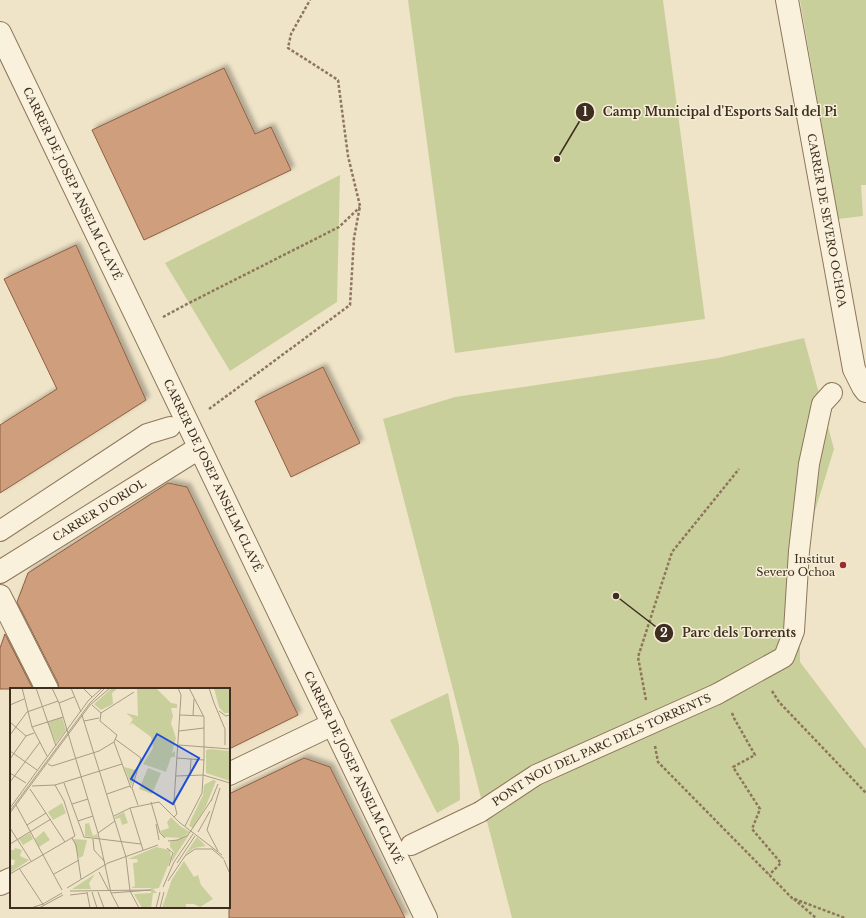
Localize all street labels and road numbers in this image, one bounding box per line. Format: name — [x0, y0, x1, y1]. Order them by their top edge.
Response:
street label: CARRER DE JOSEP ANSELM CLAVÉ — [20, 85, 125, 282]
street label: CARRER DE SEVERO OCHOA — [804, 132, 850, 309]
street label: CARRER DE JOSEP ANSELM CLAVÉ — [161, 377, 265, 574]
street label: CARRER D'ORIOL — [50, 476, 149, 545]
street label: CARRER DE JOSEP ANSELM CLAVÉ — [301, 669, 406, 866]
street label: PONT NOU DEL PARC DELS TORRENTS — [489, 691, 713, 809]

